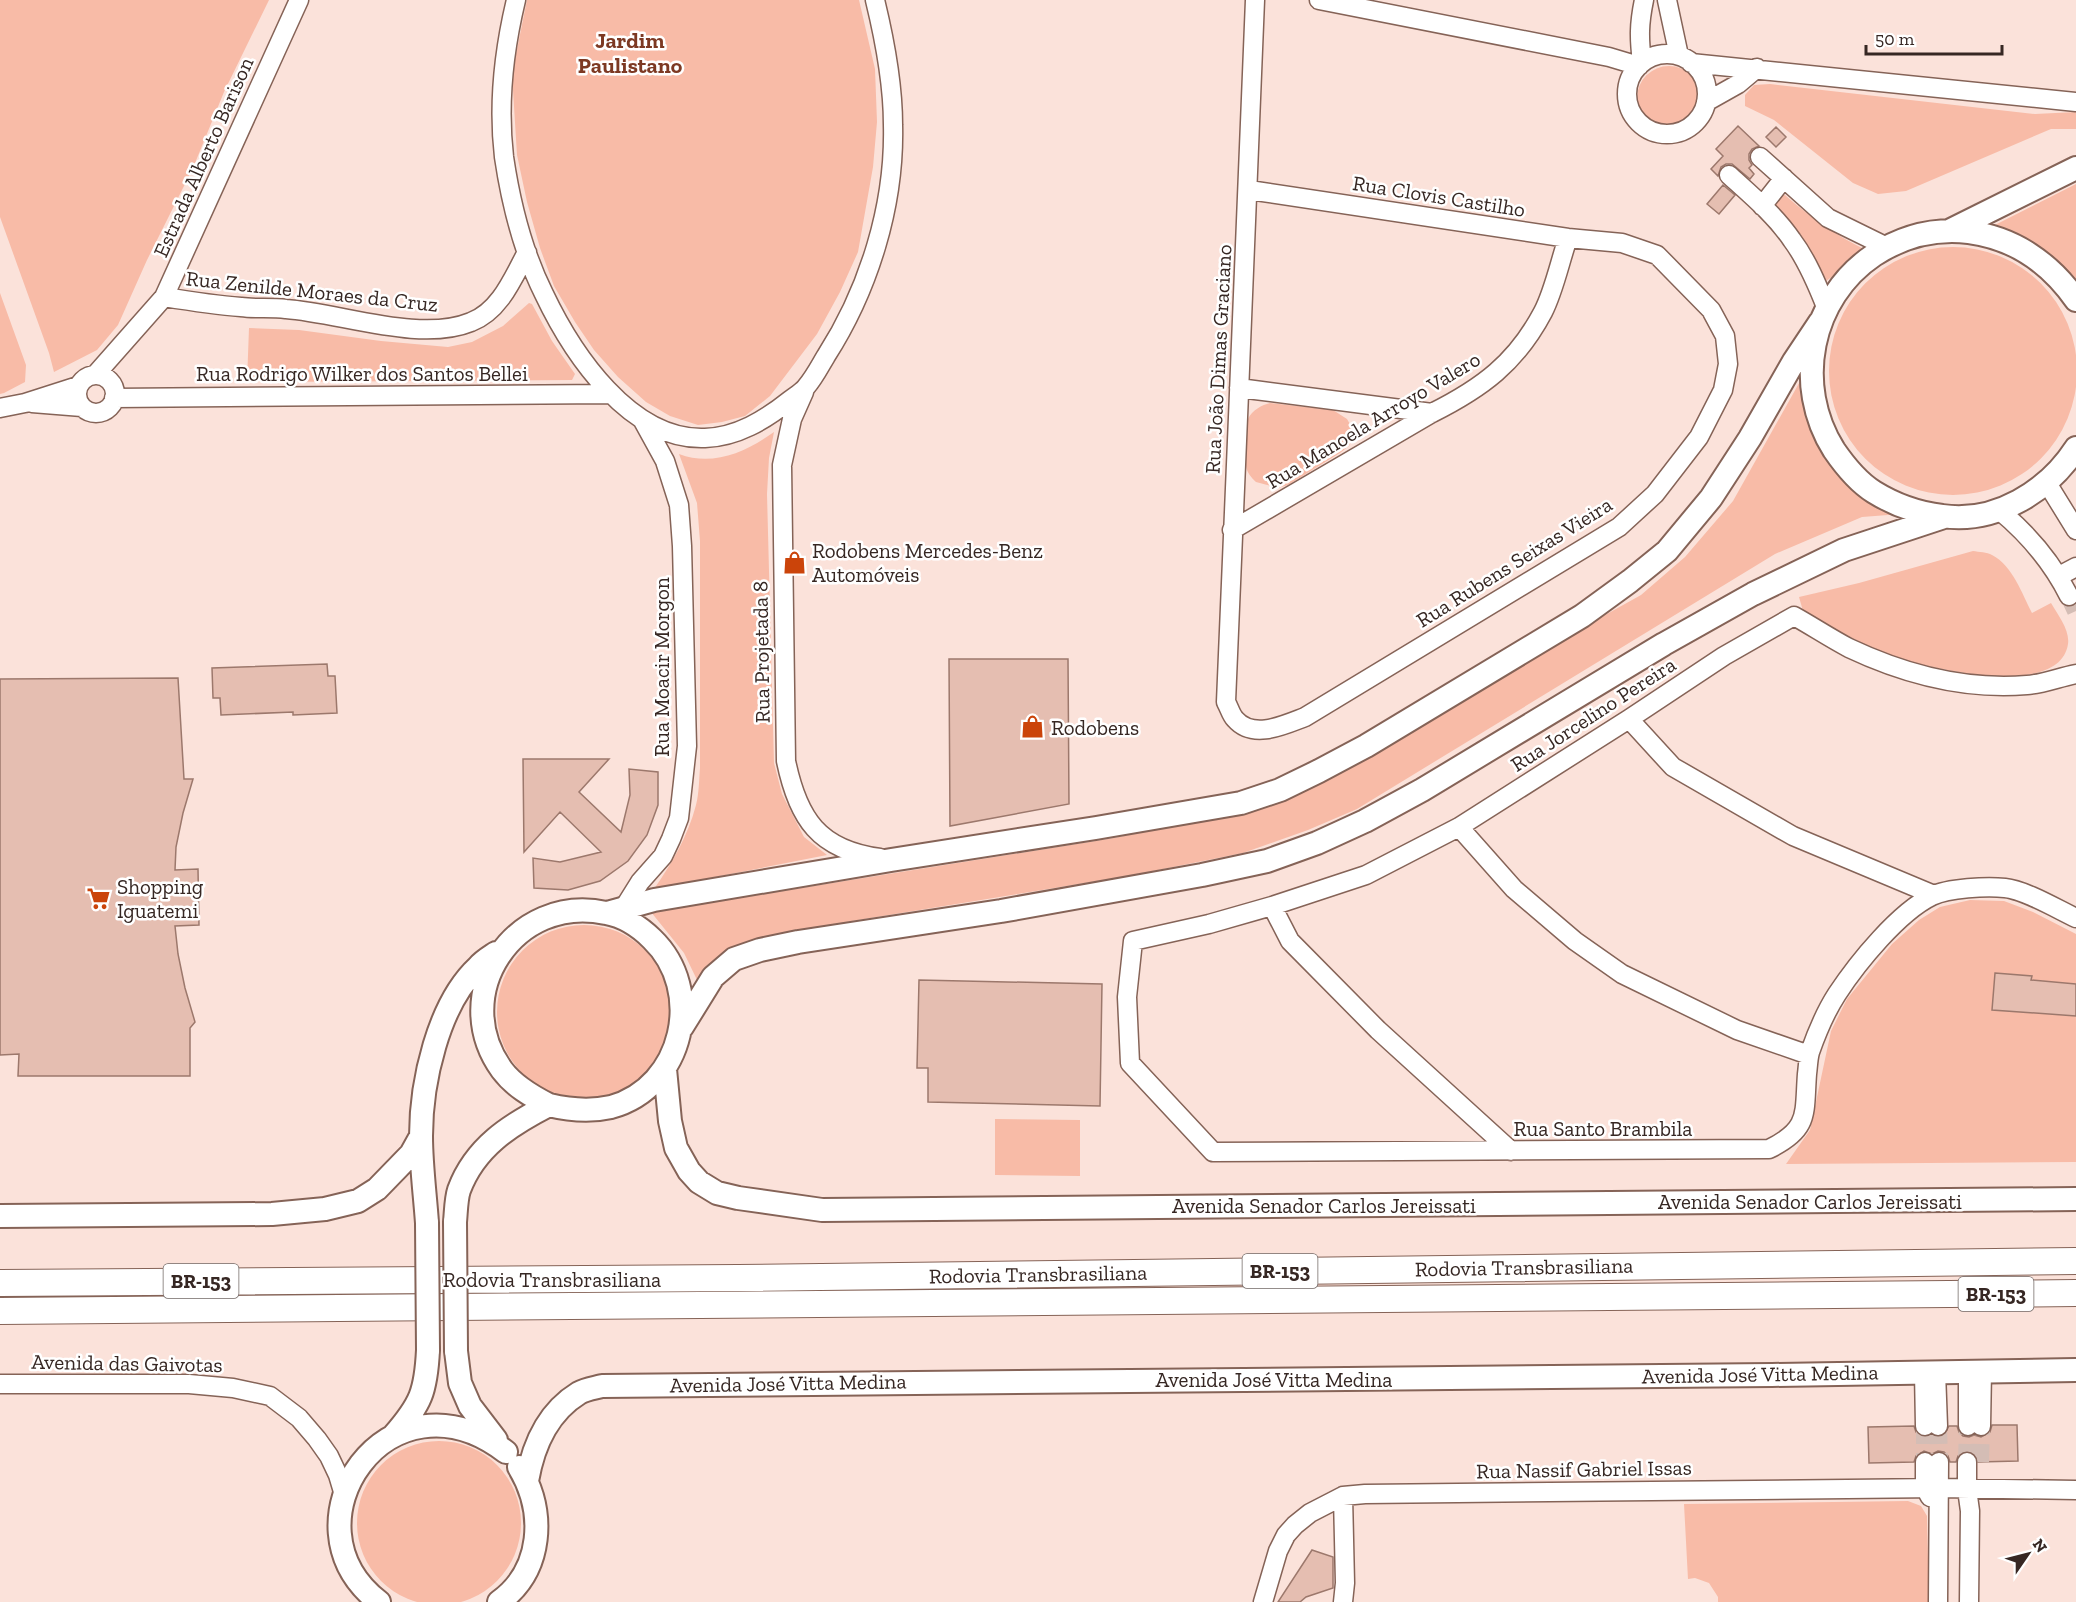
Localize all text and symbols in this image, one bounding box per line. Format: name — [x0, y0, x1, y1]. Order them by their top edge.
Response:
scale bar — [1866, 18, 2002, 56]
district label: Jardim Paulistano — [578, 27, 683, 79]
text: 50 m — [1875, 28, 1915, 50]
street label: Estrada Alberto Barison — [148, 53, 258, 261]
street label: Rua Clovis Castilho — [1351, 170, 1527, 222]
street label: Rua João Dimas Graciano — [1200, 244, 1236, 474]
street label: Rua Zenilde Moraes da Cruz — [185, 265, 439, 317]
street label: Rua Manoela Arroyo Valero — [1262, 346, 1484, 494]
street label: Rua Rodrigo Wilker dos Santos Bellei — [196, 361, 528, 386]
street label: Rua Rubens Seixas Vieira — [1411, 491, 1617, 633]
place label: Rodobens Mercedes-Benz Automóveis — [812, 538, 1043, 587]
shop icon: Rodobens Mercedes-Benz Automóveis — [781, 549, 807, 575]
street label: Rua Moacir Morgon — [649, 577, 674, 757]
street label: Rua Projetada 8 — [747, 581, 776, 723]
street label: Rua Jorcelino Pereira — [1506, 651, 1680, 777]
shop icon: Rodobens — [1020, 714, 1046, 740]
place label: Rodobens — [1051, 715, 1139, 740]
place label: Shopping Iguatemi — [117, 874, 204, 923]
supermarket icon: Shopping Iguatemi — [86, 885, 112, 911]
street label: Rua Santo Brambila — [1514, 1116, 1692, 1141]
street label: Avenida Senador Carlos Jereissati — [1658, 1189, 1962, 1214]
street label: Avenida Senador Carlos Jereissati — [1172, 1193, 1476, 1218]
street label: Rodovia Transbrasiliana — [1415, 1253, 1633, 1281]
road number: BR-153 — [1242, 1254, 1318, 1288]
street label: Rodovia Transbrasiliana — [929, 1260, 1147, 1288]
road number: BR-153 — [164, 1264, 238, 1298]
street label: Rodovia Transbrasiliana — [443, 1267, 661, 1292]
road number: BR-153 — [1958, 1277, 2034, 1311]
street label: Avenida das Gaivotas — [31, 1349, 223, 1377]
street label: Avenida José Vitta Medina — [1641, 1359, 1879, 1389]
street label: Avenida José Vitta Medina — [1156, 1367, 1392, 1392]
street label: Avenida José Vitta Medina — [669, 1368, 907, 1398]
street label: Rua Nassif Gabriel Issas — [1476, 1455, 1692, 1483]
north arrow — [1998, 1524, 2058, 1584]
text: N — [2029, 1535, 2051, 1556]

